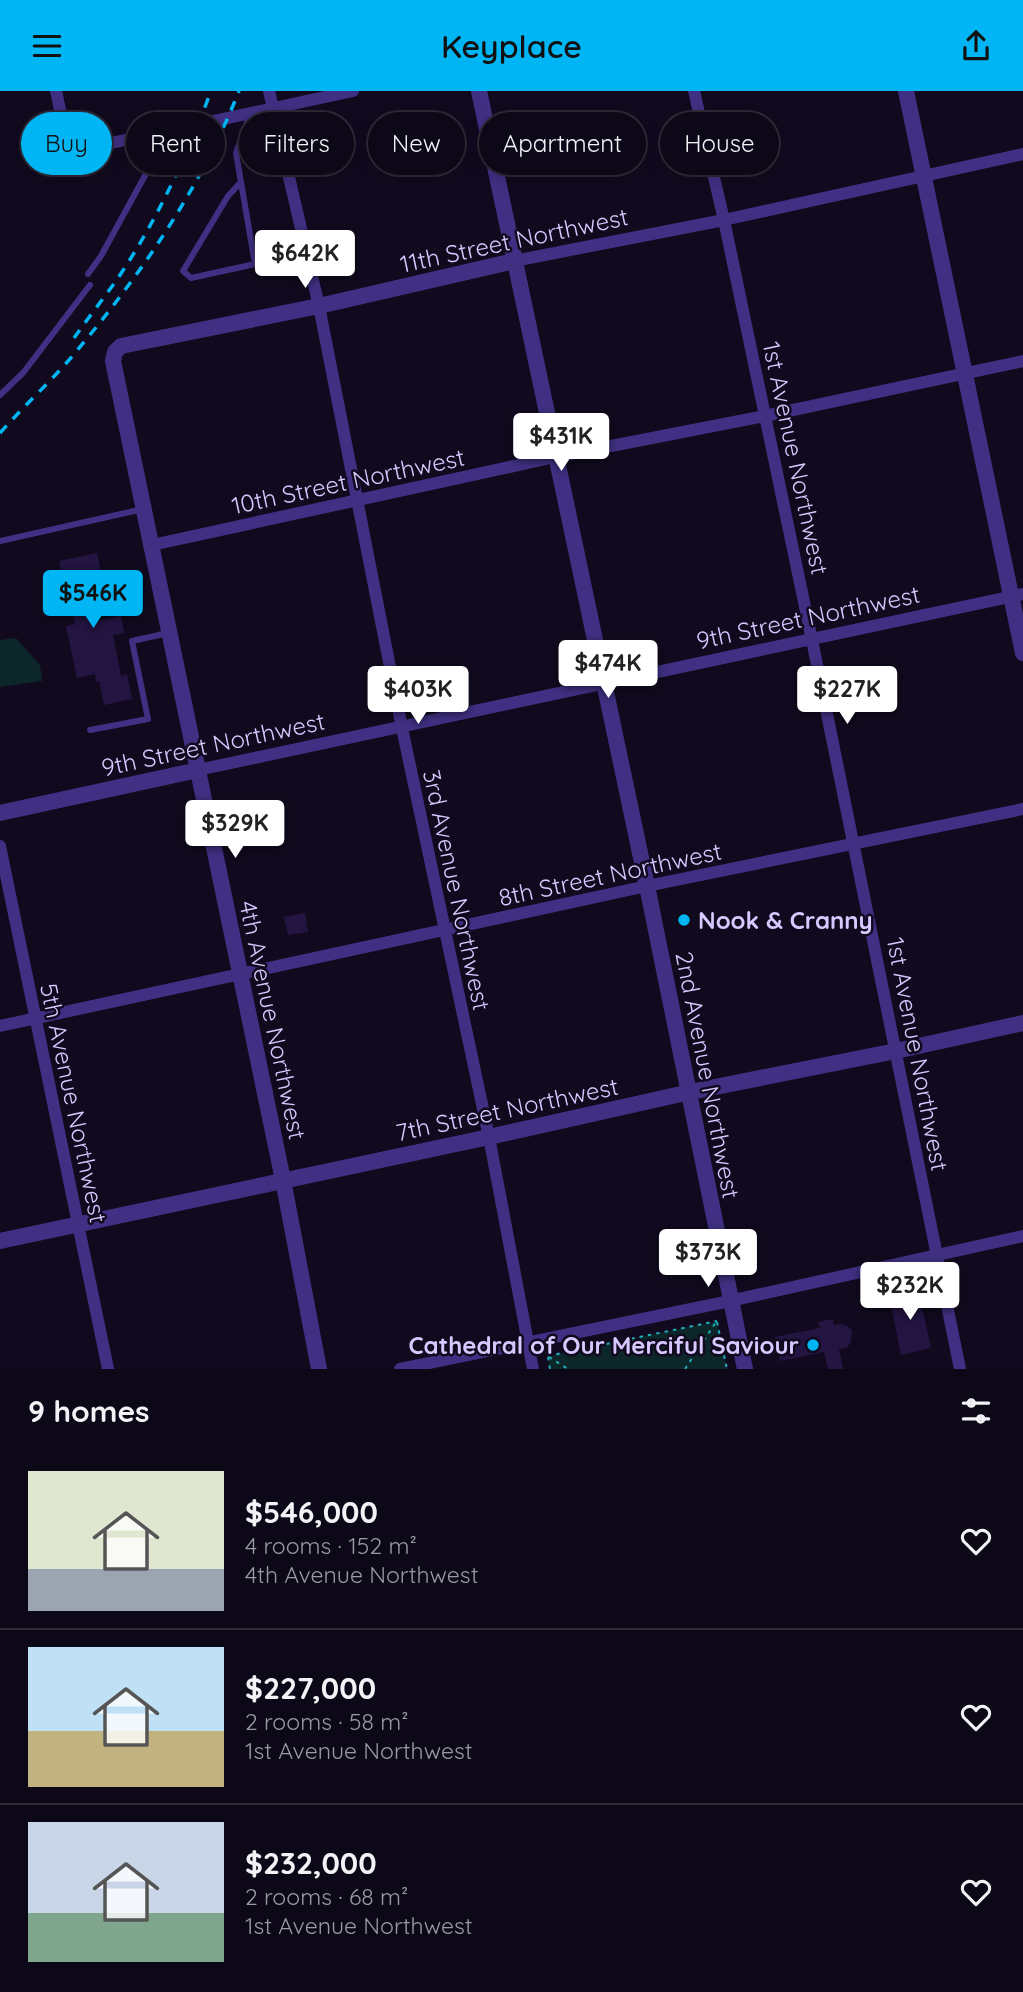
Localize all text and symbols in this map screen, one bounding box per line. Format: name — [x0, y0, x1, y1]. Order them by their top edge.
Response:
text: Keyplace — [441, 26, 582, 66]
icon: menu — [28, 27, 66, 65]
icon: share — [957, 27, 995, 65]
chip: Buy — [21, 112, 112, 175]
chip: Rent — [126, 112, 225, 175]
chip: Filters — [239, 112, 354, 175]
chip: New — [368, 112, 465, 175]
chip: Apartment — [479, 112, 646, 175]
chip: House — [660, 112, 779, 175]
street label: 11th Street Northwest — [397, 201, 631, 279]
pin: $642K — [256, 231, 354, 290]
text: $642K — [271, 238, 339, 267]
street label: 1st Avenue Northwest — [757, 339, 835, 577]
pin: $431K — [512, 413, 610, 473]
text: $431K — [529, 421, 593, 450]
street label: 10th Street Northwest — [229, 442, 467, 520]
pin: $546K — [44, 571, 142, 630]
text: $546K — [59, 578, 127, 607]
street label: 9th Street Northwest — [693, 579, 923, 655]
pin: $474K — [559, 641, 657, 700]
text: $474K — [575, 648, 641, 677]
pin: $403K — [369, 667, 467, 726]
pin: $227K — [798, 667, 896, 726]
text: $403K — [384, 674, 452, 703]
text: $227K — [813, 674, 881, 703]
street label: 9th Street Northwest — [98, 706, 328, 782]
street label: 3rd Avenue Northwest — [417, 767, 497, 1013]
pin: $329K — [186, 801, 284, 860]
text: $329K — [201, 808, 269, 837]
street label: 8th Street Northwest — [496, 836, 724, 912]
street label: 4th Avenue Northwest — [233, 898, 313, 1142]
place label: Nook & Cranny — [698, 905, 873, 935]
marker: Nook & Cranny — [676, 912, 692, 928]
street label: 1st Avenue Northwest — [881, 935, 955, 1173]
street label: 2nd Avenue Northwest — [669, 949, 747, 1201]
street label: 5th Avenue Northwest — [34, 981, 114, 1225]
street label: 7th Street Northwest — [393, 1071, 621, 1147]
pin: $373K — [659, 1229, 757, 1289]
text: $373K — [675, 1237, 741, 1266]
pin: $232K — [861, 1263, 959, 1322]
text: $232K — [876, 1270, 944, 1299]
place label: Cathedral of Our Merciful Saviour — [408, 1330, 799, 1360]
marker: Cathedral of Our Merciful Saviour — [805, 1337, 821, 1353]
text: 9 homes — [28, 1392, 150, 1430]
icon: filters — [957, 1392, 995, 1430]
text: $546,000 — [245, 1493, 378, 1531]
icon: home — [84, 1499, 168, 1583]
icon: heart — [957, 1522, 995, 1560]
text: 4 rooms · 152 m² — [245, 1531, 417, 1560]
text: 4th Avenue Northwest — [245, 1560, 478, 1589]
text: $227,000 — [245, 1669, 376, 1707]
icon: home — [84, 1675, 168, 1759]
icon: heart — [957, 1698, 995, 1736]
text: 2 rooms · 58 m² — [245, 1707, 408, 1736]
text: 1st Avenue Northwest — [245, 1736, 473, 1765]
text: $232,000 — [245, 1844, 377, 1882]
icon: home — [84, 1850, 168, 1934]
icon: heart — [957, 1873, 995, 1911]
text: 2 rooms · 68 m² — [245, 1882, 408, 1911]
text: 1st Avenue Northwest — [245, 1911, 473, 1940]

